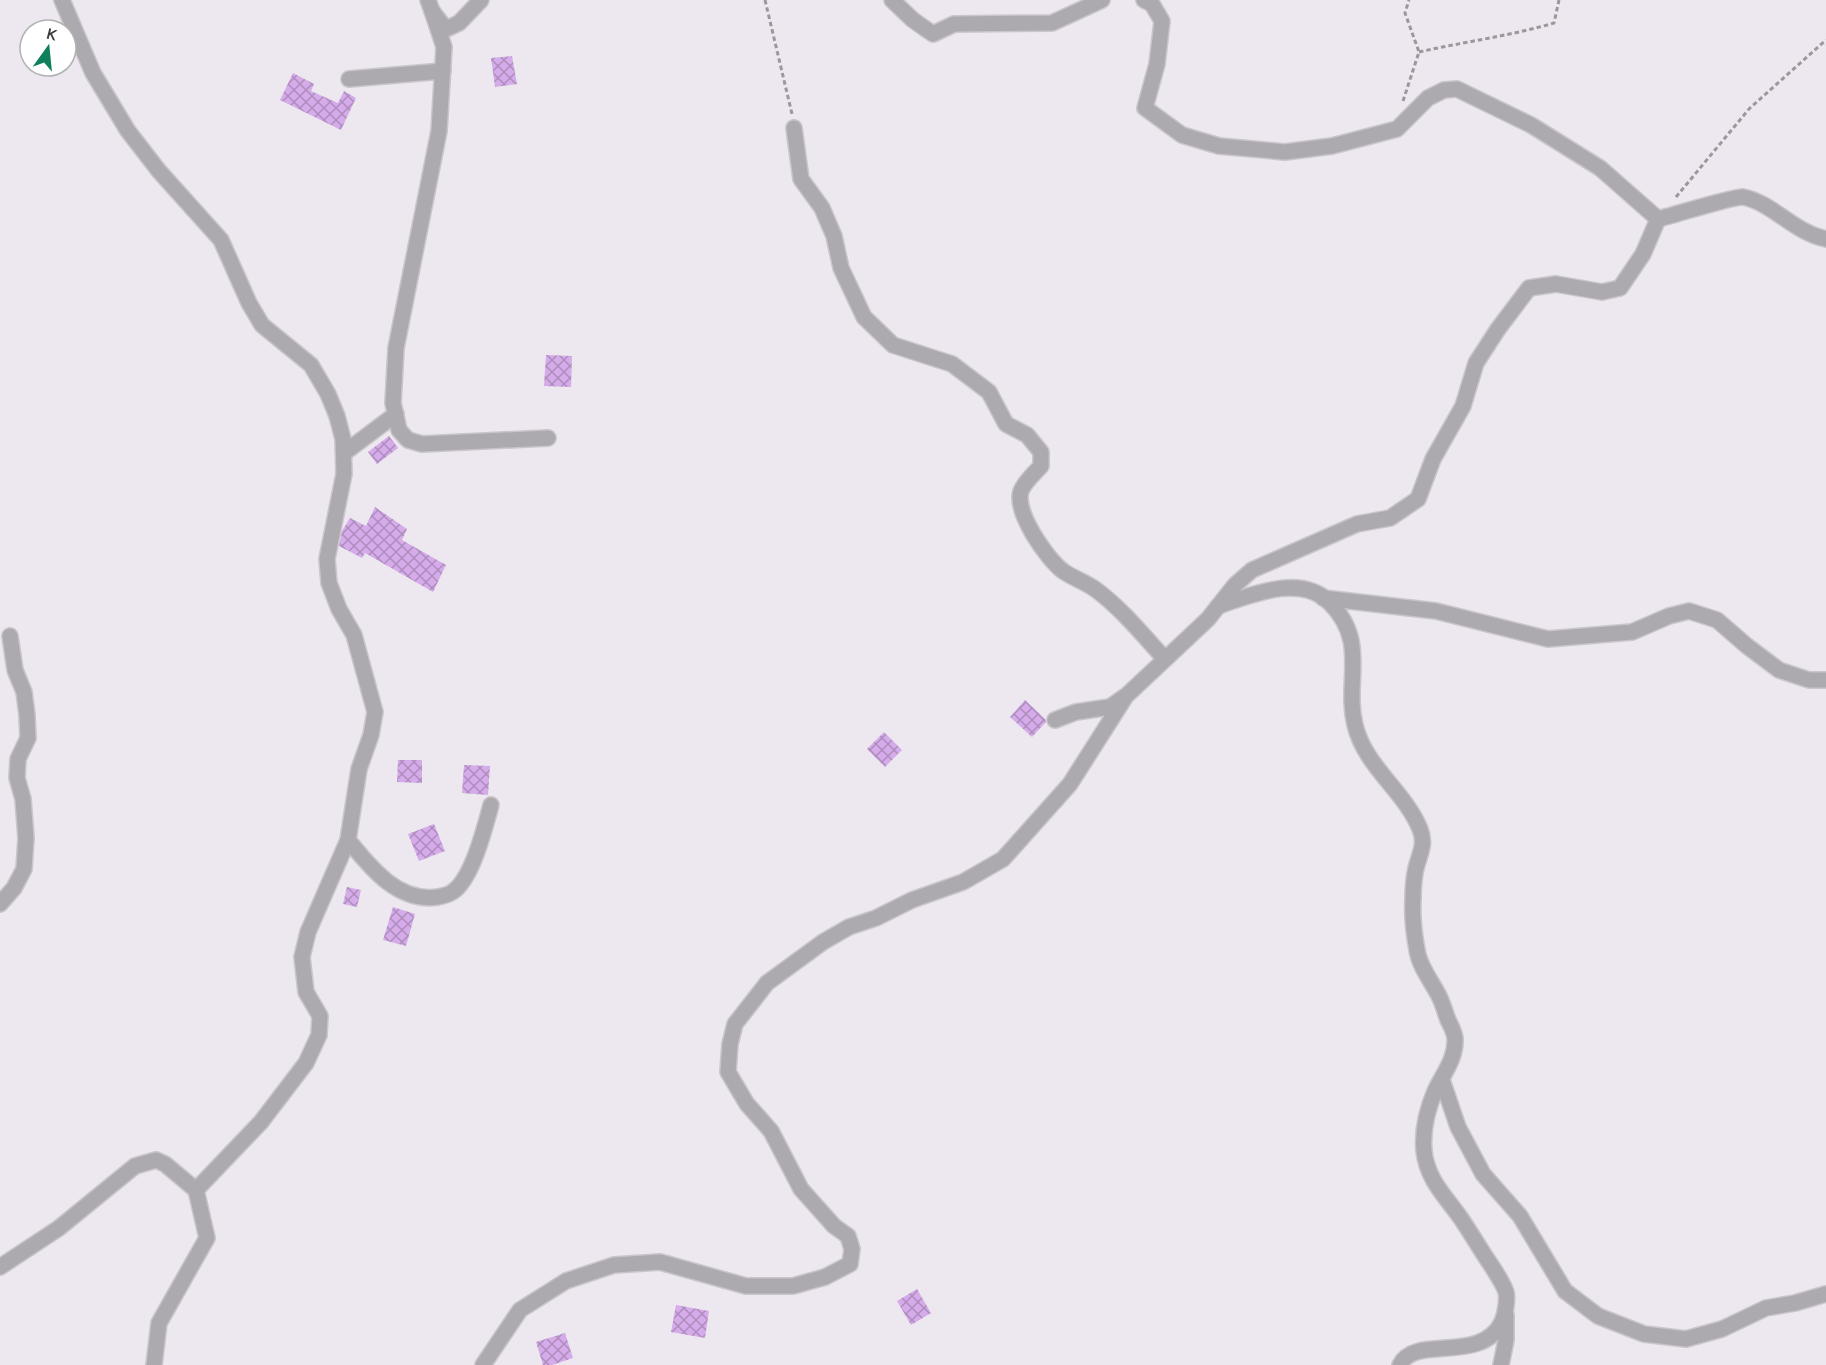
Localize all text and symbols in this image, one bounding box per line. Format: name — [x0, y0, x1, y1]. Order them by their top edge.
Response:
north arrow — [18, 18, 78, 78]
text: K — [44, 23, 60, 45]

